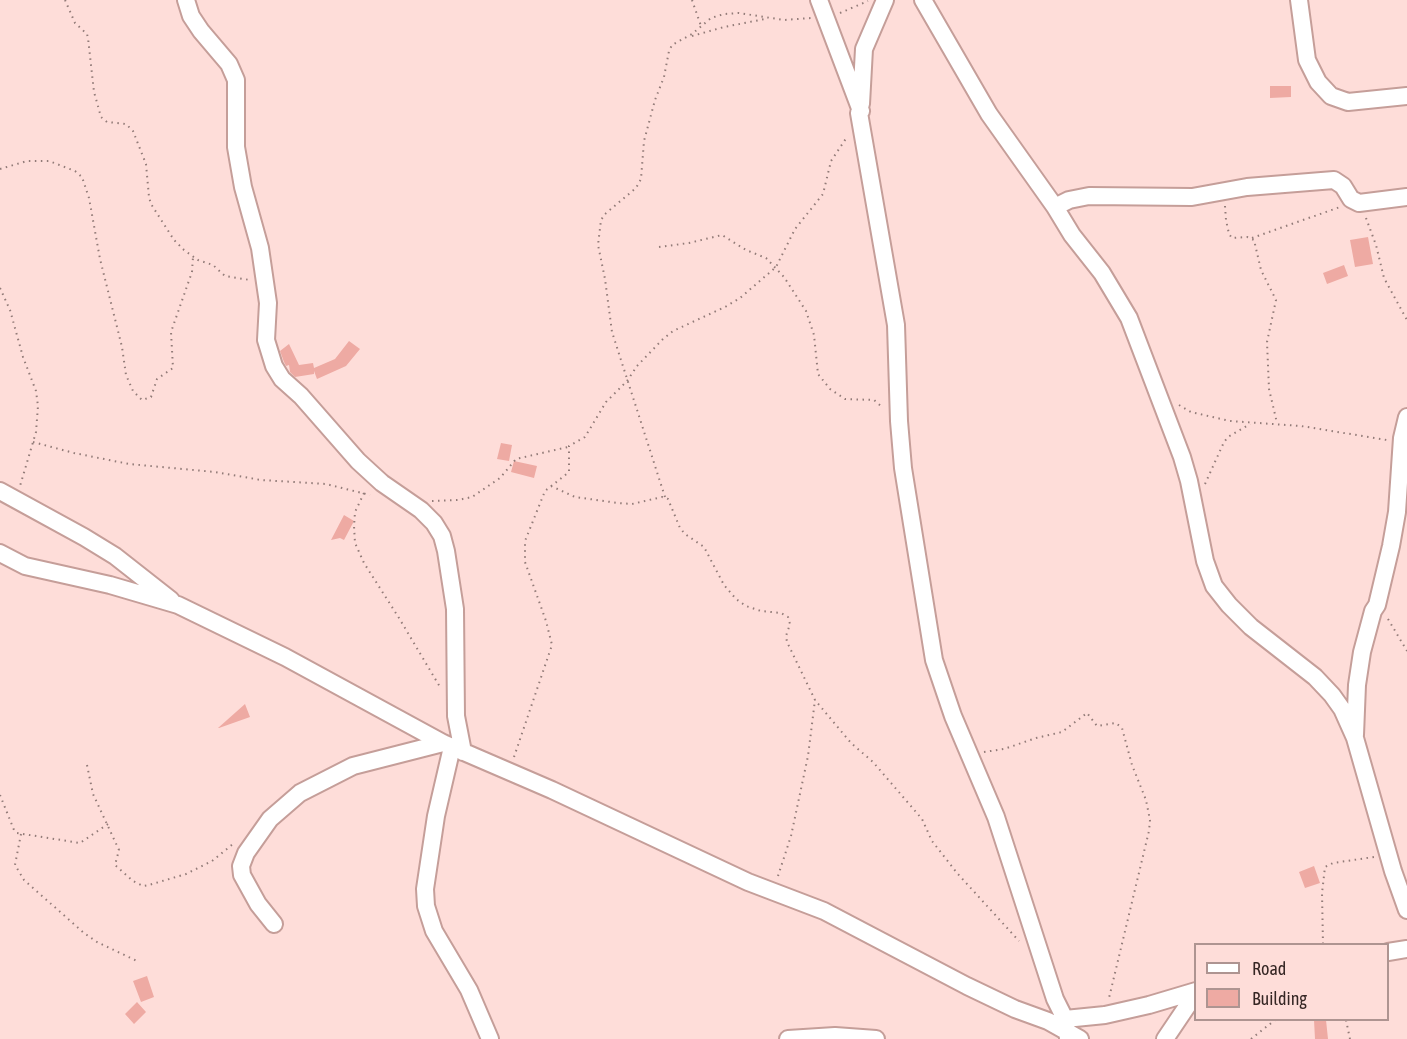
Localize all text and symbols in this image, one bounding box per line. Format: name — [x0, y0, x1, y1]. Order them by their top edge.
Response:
legend — [1194, 943, 1389, 1021]
text: Road — [1252, 958, 1286, 979]
text: Building — [1252, 988, 1307, 1009]

